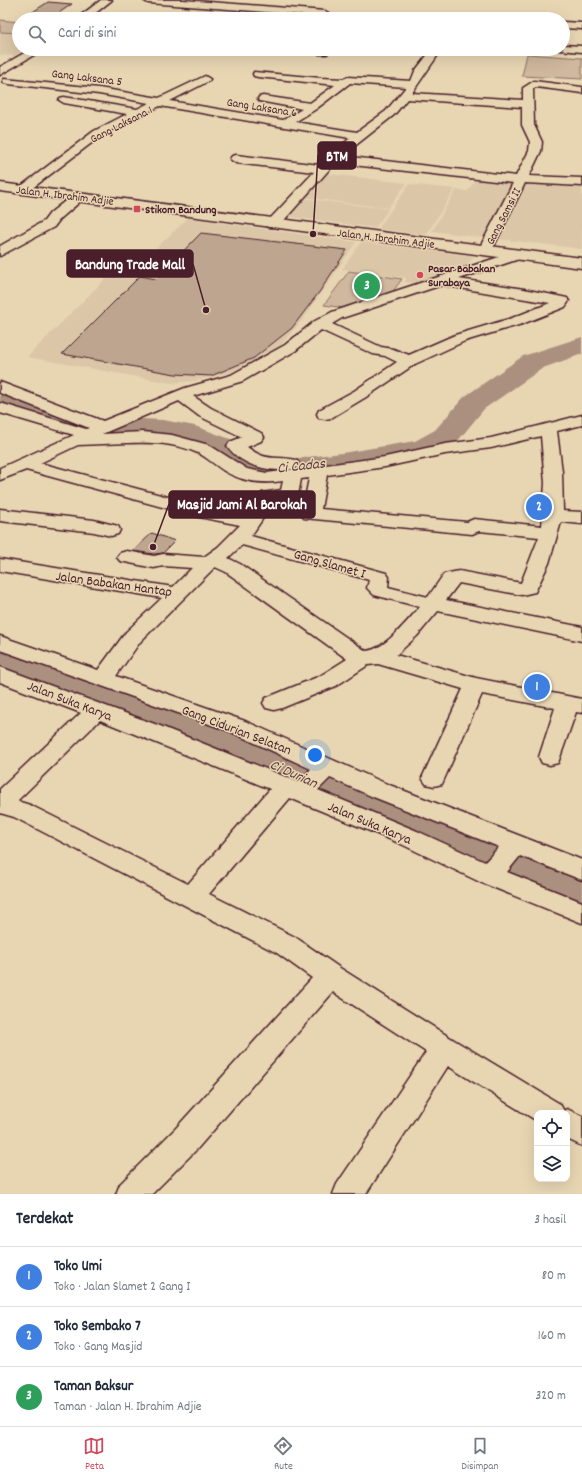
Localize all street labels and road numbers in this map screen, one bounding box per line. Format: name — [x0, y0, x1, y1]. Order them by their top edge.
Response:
street label: Gang Laksana 5 — [51, 66, 123, 91]
street label: Gang Laksana 6 — [225, 95, 298, 122]
street label: Gang Laksana 1 — [88, 102, 156, 148]
street label: Jalan H. Ibrahim Adjie — [15, 182, 115, 211]
street label: Gang Samsi II — [483, 185, 526, 248]
street label: Jalan H. Ibrahim Adjie — [336, 225, 436, 254]
street label: Gang Slamet I — [291, 545, 368, 585]
street label: Jalan Babakan Hantap — [54, 567, 173, 603]
street label: Jalan Suka Karya — [24, 677, 115, 727]
street label: Gang Cidurian Selatan — [179, 701, 294, 761]
street label: Jalan Suka Karya — [324, 797, 415, 851]

